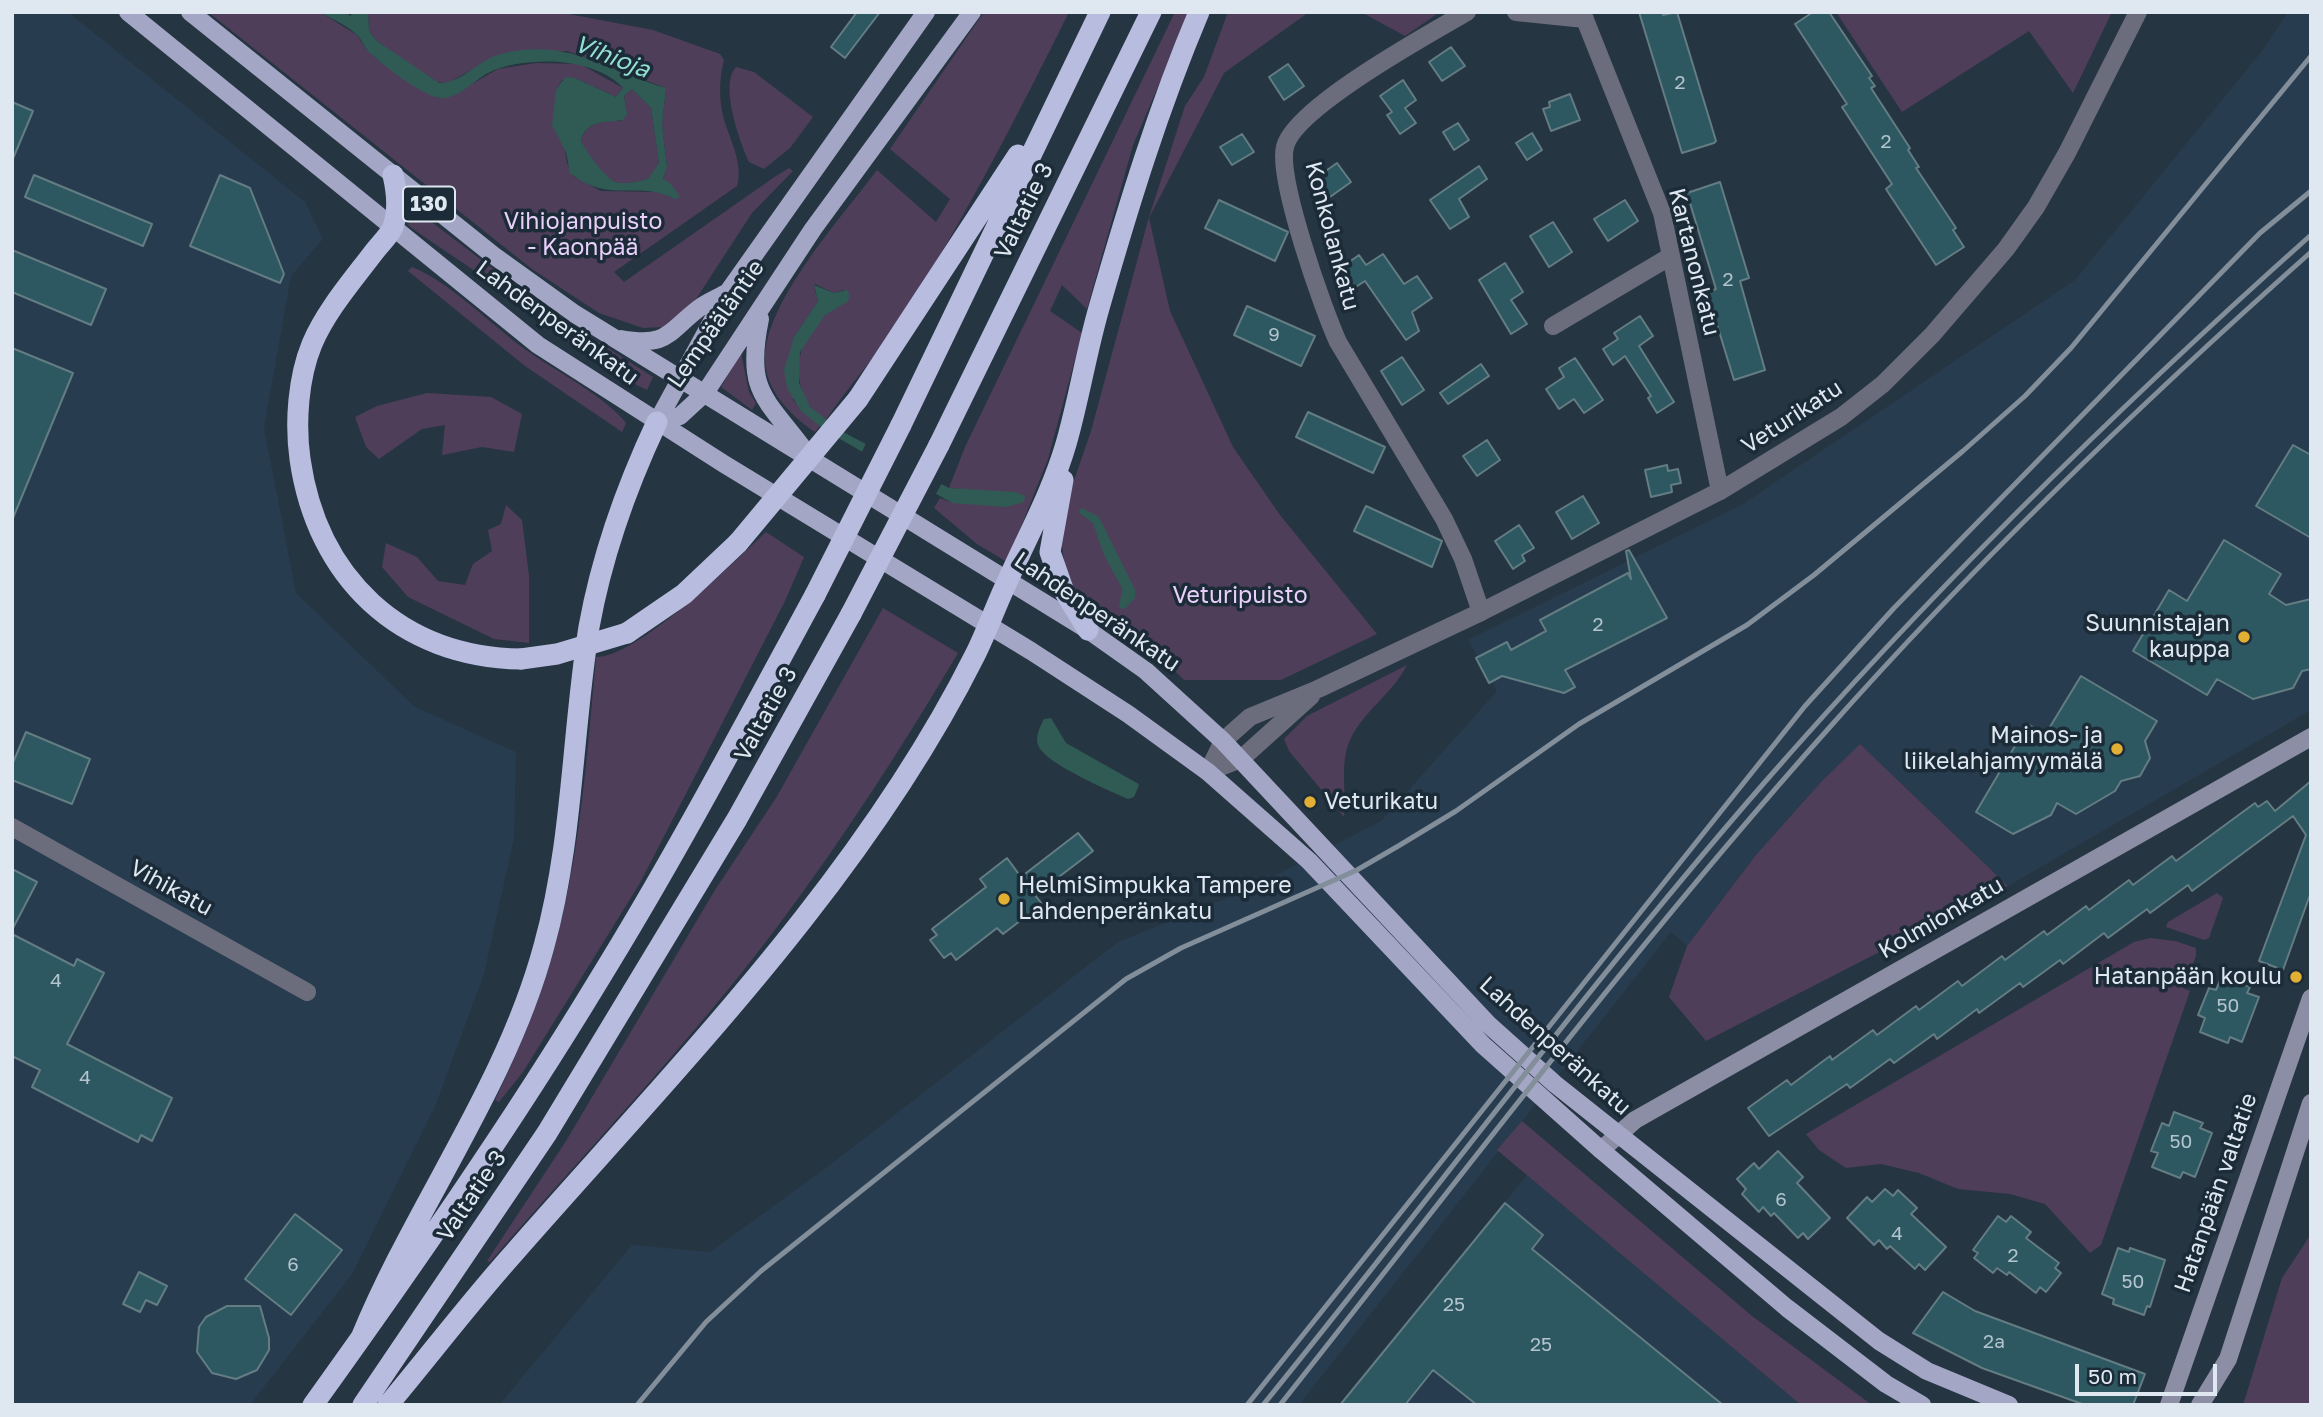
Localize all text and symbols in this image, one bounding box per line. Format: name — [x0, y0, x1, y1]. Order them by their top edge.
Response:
water label: Vihioja — [570, 30, 654, 84]
house number: 2 — [1674, 72, 1686, 94]
house number: 2 — [1880, 131, 1892, 153]
street label: Valtatie 3 — [989, 158, 1059, 264]
street label: Konkolankatu — [1299, 159, 1365, 313]
street label: Kartanonkatu — [1662, 185, 1726, 339]
road number: 130 — [403, 186, 455, 222]
park label: Vihiojanpuisto - Kaonpää — [504, 208, 662, 262]
street label: Lahdenperänkatu — [470, 255, 644, 391]
street label: Lempääläntie — [662, 255, 770, 393]
house number: 2 — [1722, 269, 1734, 291]
house number: 9 — [1268, 324, 1280, 346]
street label: Veturikatu — [1737, 374, 1847, 460]
street label: Lahdenperänkatu — [1009, 546, 1185, 678]
park label: Veturipuisto — [1172, 582, 1308, 610]
place label: Suunnistajan kauppa — [2085, 610, 2230, 664]
house number: 2 — [1592, 614, 1604, 636]
marker: Suunnistajan kauppa — [2236, 629, 2252, 645]
street label: Valtatie 3 — [729, 662, 803, 766]
place label: Mainos- ja liikelahjamyymälä — [1904, 722, 2103, 776]
marker: Mainos- ja liikelahjamyymälä — [2109, 741, 2125, 757]
place label: Veturikatu — [1324, 788, 1438, 816]
marker: Veturikatu — [1302, 794, 1318, 810]
street label: Vihikatu — [125, 854, 217, 922]
street label: Kolmionkatu — [1874, 871, 2008, 965]
place label: HelmiSimpukka Tampere Lahdenperänkatu — [1018, 872, 1292, 926]
marker: HelmiSimpukka Tampere Lahdenperänkatu — [996, 891, 1012, 907]
place label: Hatanpään koulu — [2094, 963, 2282, 991]
marker: Hatanpään koulu — [2288, 969, 2304, 985]
house number: 4 — [50, 970, 62, 992]
street label: Lahdenperänkatu — [1474, 971, 1636, 1121]
house number: 50 — [2217, 995, 2239, 1017]
house number: 4 — [79, 1067, 91, 1089]
street label: Hatanpään valtatie — [2169, 1090, 2263, 1296]
house number: 50 — [2170, 1131, 2192, 1153]
street label: Valtatie 3 — [432, 1145, 512, 1247]
house number: 6 — [1775, 1189, 1787, 1211]
house number: 4 — [1891, 1223, 1903, 1245]
house number: 2 — [2007, 1245, 2019, 1267]
house number: 6 — [287, 1254, 299, 1276]
house number: 50 — [2122, 1271, 2144, 1293]
house number: 25 — [1443, 1294, 1465, 1316]
house number: 2a — [1983, 1331, 2005, 1353]
house number: 25 — [1530, 1334, 1552, 1356]
scale bar — [2078, 1350, 2220, 1394]
text: 50 m — [2088, 1363, 2137, 1389]

